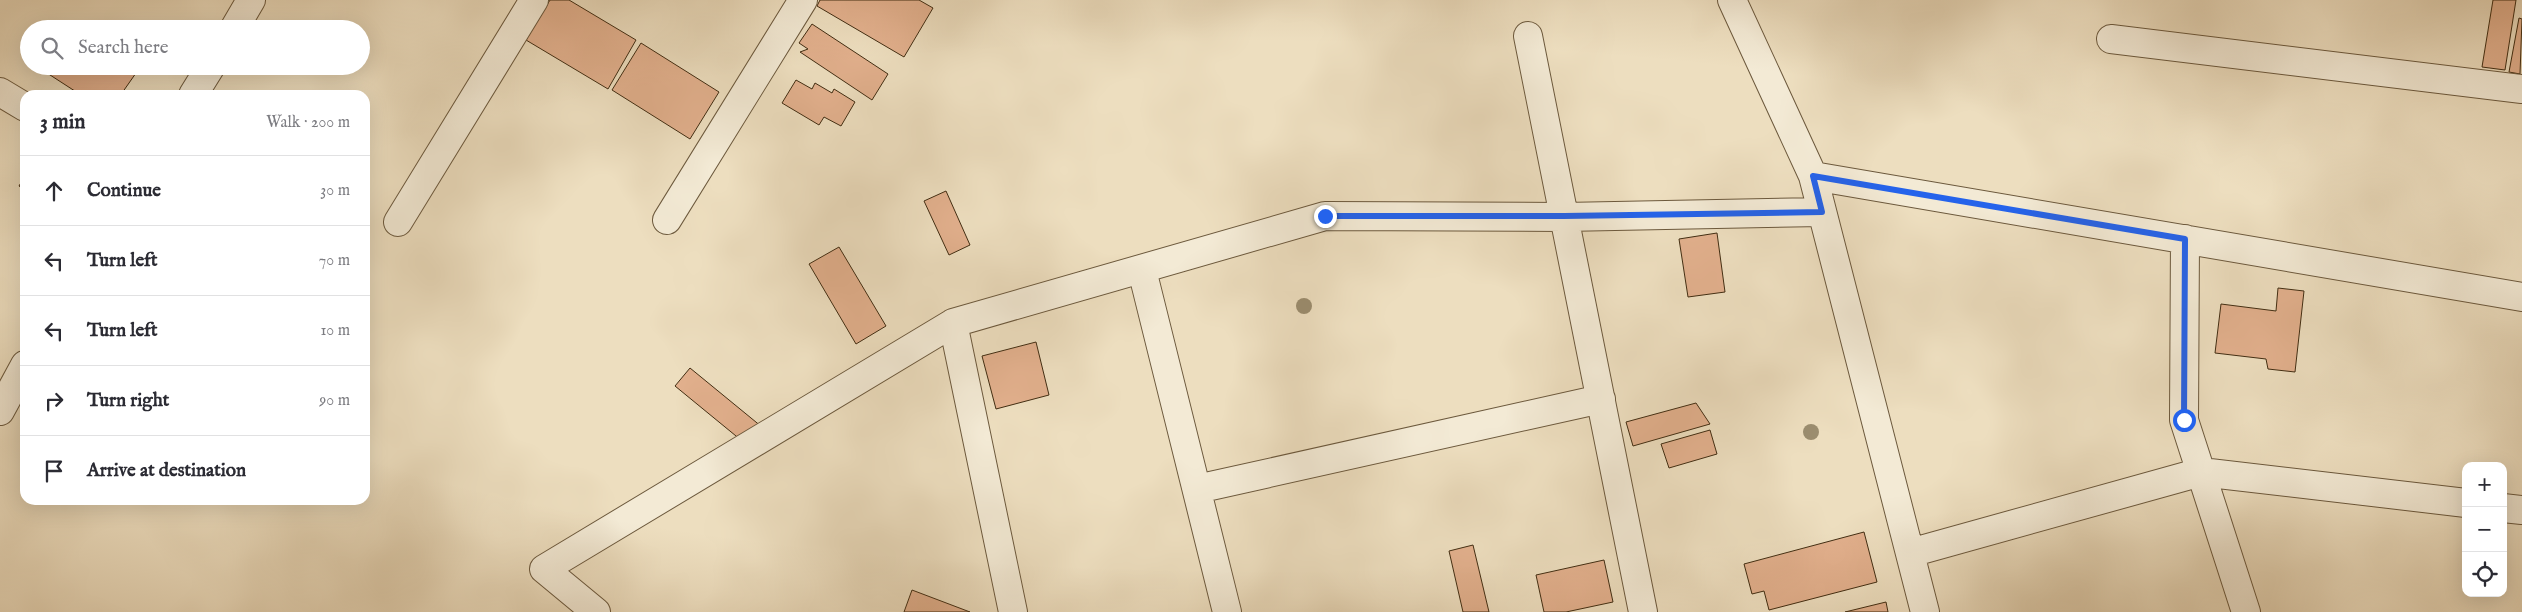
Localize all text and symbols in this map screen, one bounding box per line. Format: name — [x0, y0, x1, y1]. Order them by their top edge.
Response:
search box — [20, 20, 370, 75]
icon: search — [38, 34, 66, 62]
text: Search here — [78, 36, 169, 60]
text: 3 min — [40, 109, 85, 136]
text: Walk · 200 m — [266, 113, 350, 133]
icon: ahead — [40, 177, 68, 205]
text: Continue — [87, 179, 161, 203]
text: 30 m — [320, 181, 350, 201]
route end — [1314, 205, 1337, 228]
icon: left — [40, 247, 68, 275]
text: Turn left — [87, 249, 158, 273]
text: 70 m — [319, 251, 350, 271]
icon: left — [40, 317, 68, 345]
text: Turn left — [87, 319, 158, 343]
text: 10 m — [320, 321, 350, 341]
icon: right — [40, 387, 68, 415]
text: Turn right — [87, 389, 169, 413]
text: 90 m — [319, 391, 350, 411]
route start — [2173, 409, 2196, 432]
icon: arrive — [40, 457, 68, 485]
text: Arrive at destination — [87, 459, 246, 483]
map controls — [2462, 462, 2507, 597]
button: + — [2462, 462, 2507, 507]
button: − — [2462, 507, 2507, 552]
button: locate — [2462, 552, 2507, 597]

